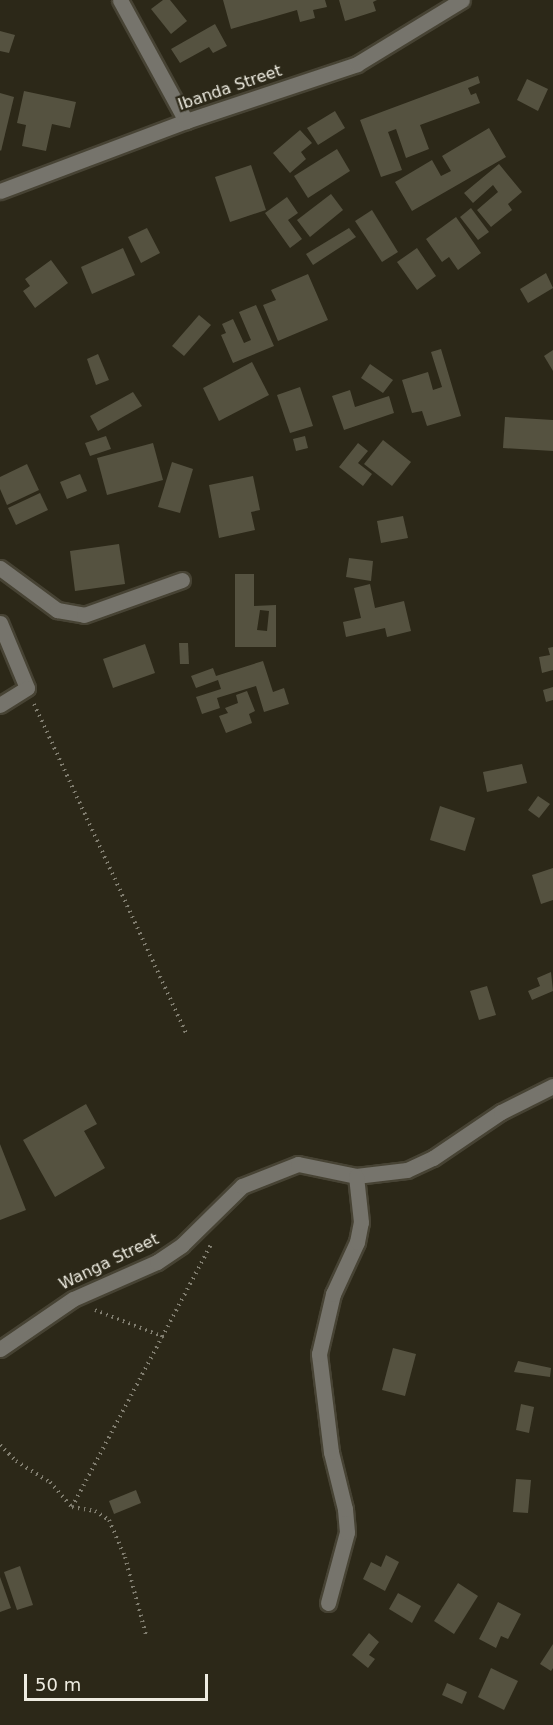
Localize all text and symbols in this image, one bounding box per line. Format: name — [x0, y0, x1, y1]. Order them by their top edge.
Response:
street label: Ibanda Street — [176, 61, 284, 115]
street label: Wanga Street — [56, 1230, 162, 1294]
scale bar — [27, 1662, 212, 1700]
text: 50 m — [35, 1674, 81, 1695]

